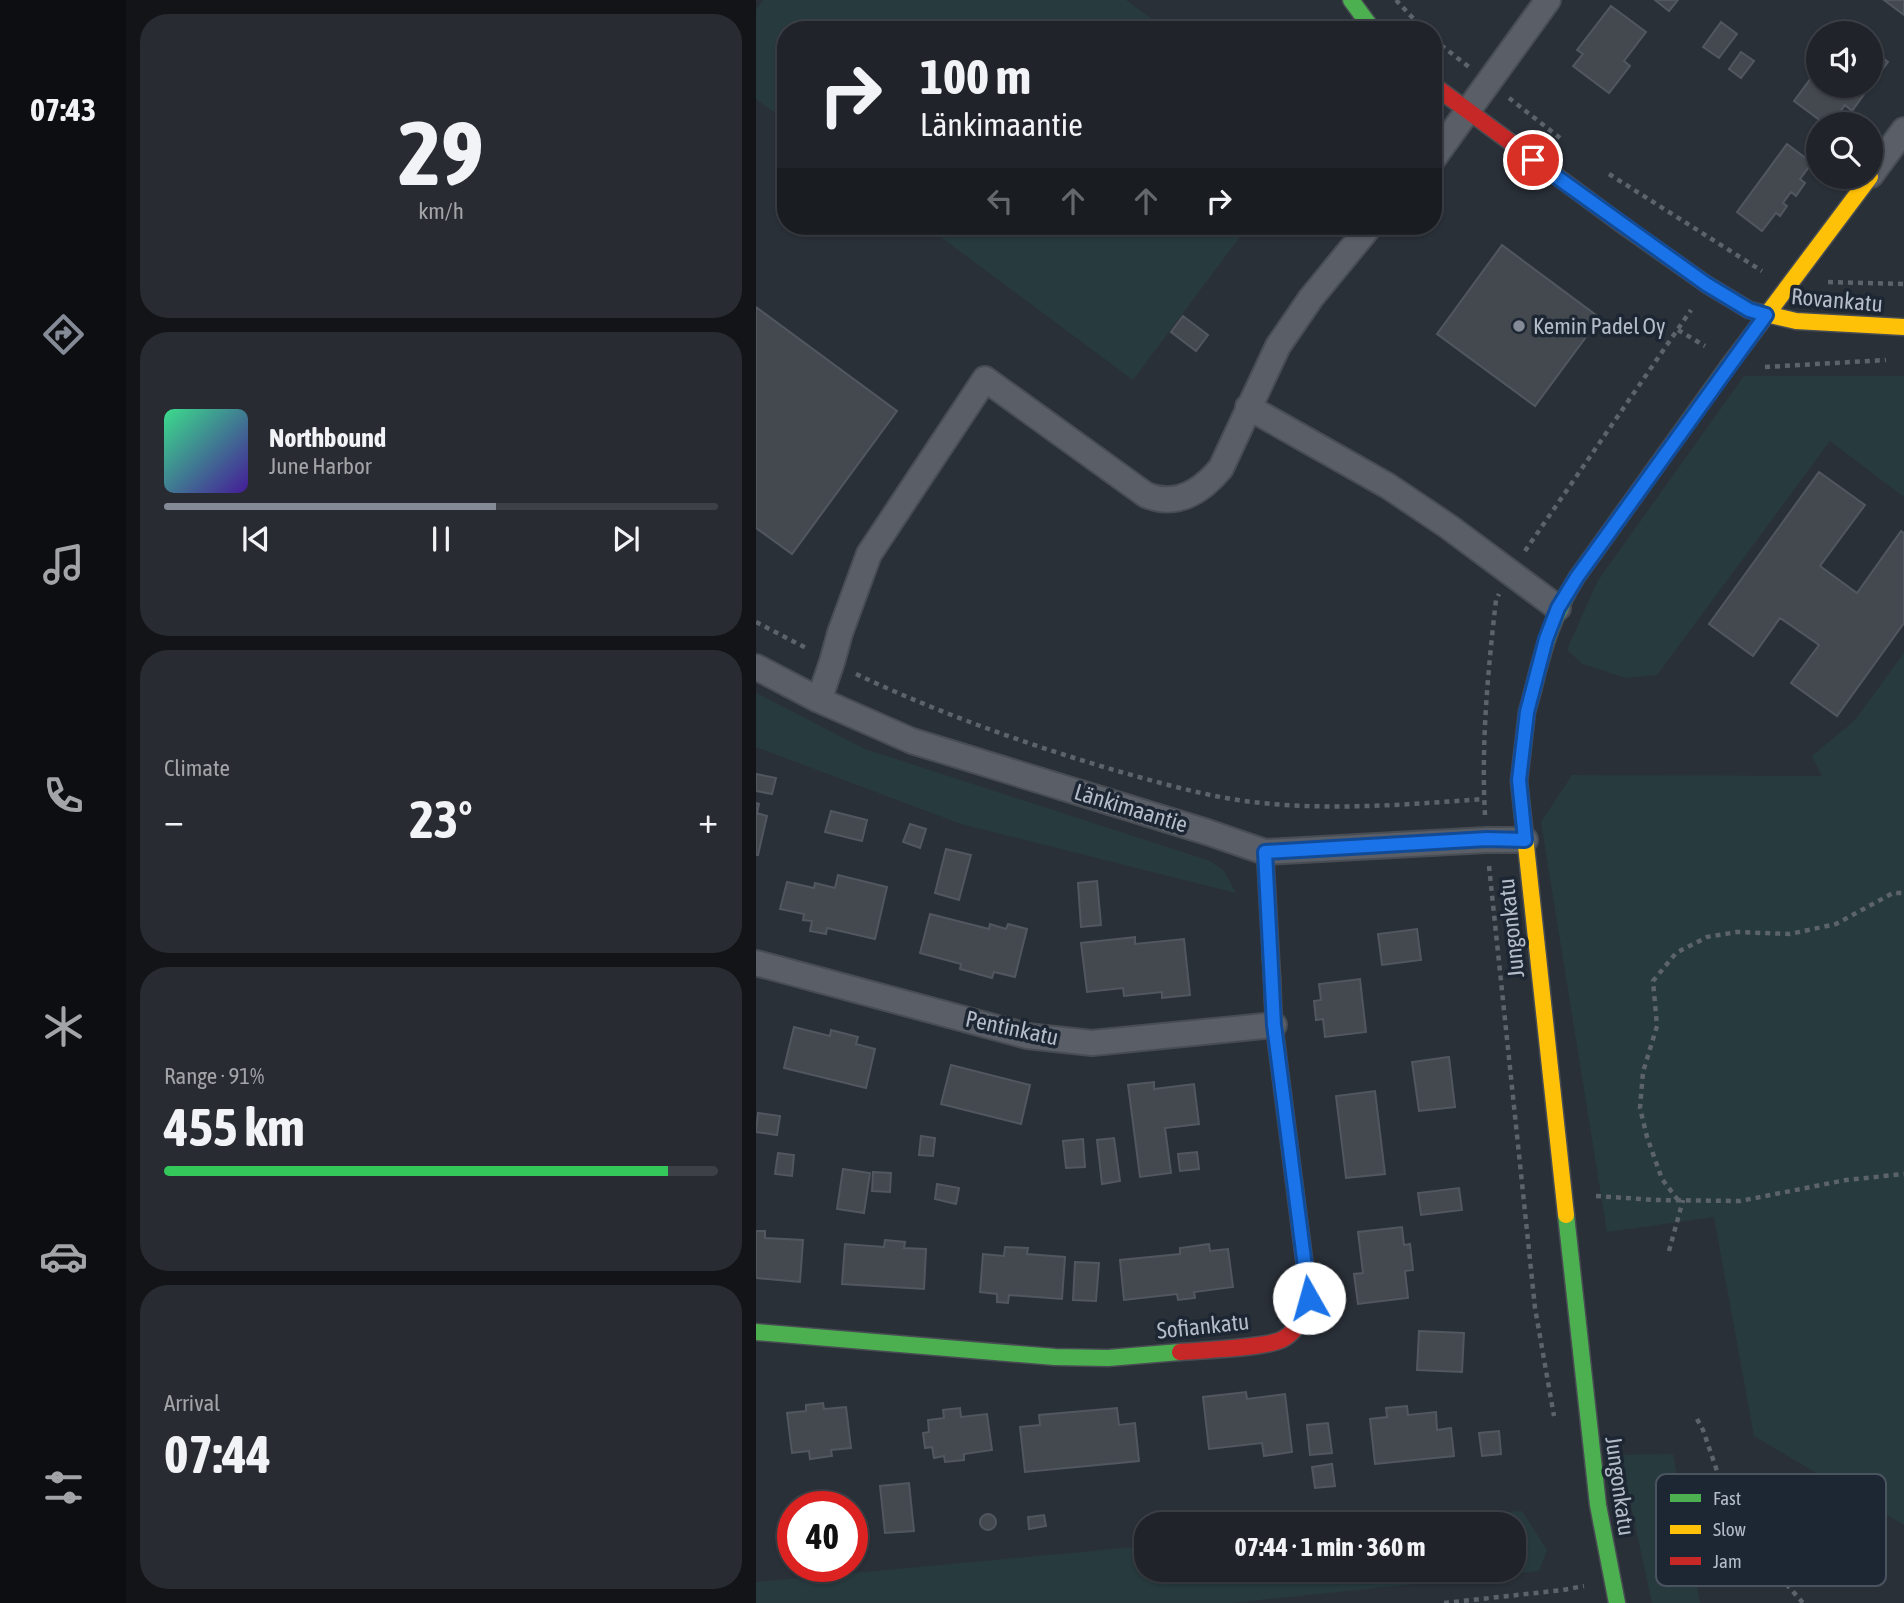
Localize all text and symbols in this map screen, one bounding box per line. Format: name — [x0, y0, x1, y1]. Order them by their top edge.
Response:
map controls — [1806, 21, 1883, 189]
button: sound — [1806, 21, 1883, 98]
text: 100 m — [920, 48, 1031, 104]
icon: right — [805, 49, 896, 140]
text: 07:43 — [30, 91, 96, 128]
text: 29 — [398, 100, 484, 204]
text: Länkimaantie — [920, 106, 1083, 143]
button: search — [1806, 112, 1883, 189]
pin — [1503, 130, 1563, 190]
icon: arrive — [1514, 141, 1552, 179]
icon: left — [981, 182, 1019, 220]
icon: ahead — [1054, 182, 1092, 220]
icon: ahead — [1127, 182, 1165, 220]
icon: right — [1200, 182, 1238, 220]
text: km/h — [418, 198, 464, 224]
street label: Rovankatu — [1790, 283, 1884, 317]
icon: directions — [39, 310, 88, 359]
place label: Kemin Padel Oy — [1533, 313, 1665, 339]
marker: Kemin Padel Oy — [1511, 318, 1527, 334]
text: Northbound — [269, 423, 386, 453]
text: June Harbor — [269, 453, 372, 479]
icon: previous — [237, 520, 275, 558]
icon: pause — [422, 520, 460, 558]
icon: next — [607, 520, 645, 558]
icon: music — [39, 540, 88, 589]
text: Climate — [164, 755, 230, 781]
icon: phone — [39, 771, 88, 820]
street label: Länkimaantie — [1071, 778, 1191, 838]
text: 23° — [409, 789, 473, 849]
text: − — [164, 798, 184, 841]
text: + — [698, 798, 718, 841]
street label: Jungonkatu — [1493, 877, 1529, 979]
icon: climate — [39, 1002, 88, 1051]
street label: Pentinkatu — [963, 1005, 1061, 1051]
text: Range · 91% — [164, 1063, 264, 1089]
text: 455 km — [164, 1097, 305, 1157]
icon: car — [39, 1232, 88, 1281]
position arrow — [1272, 1261, 1346, 1335]
street label: Sofiankatu — [1156, 1308, 1250, 1344]
text: Arrival — [164, 1390, 220, 1416]
text: 07:44 — [164, 1424, 271, 1484]
street label: Jungonkatu — [1600, 1435, 1640, 1537]
icon: filters — [39, 1463, 88, 1512]
legend — [1656, 1474, 1886, 1586]
text: Fast — [1713, 1487, 1741, 1509]
speed limit sign: 40 — [777, 1491, 868, 1582]
text: Slow — [1713, 1518, 1747, 1540]
text: 07:44 · 1 min · 360 m — [1235, 1532, 1425, 1562]
text: Jam — [1713, 1550, 1742, 1572]

